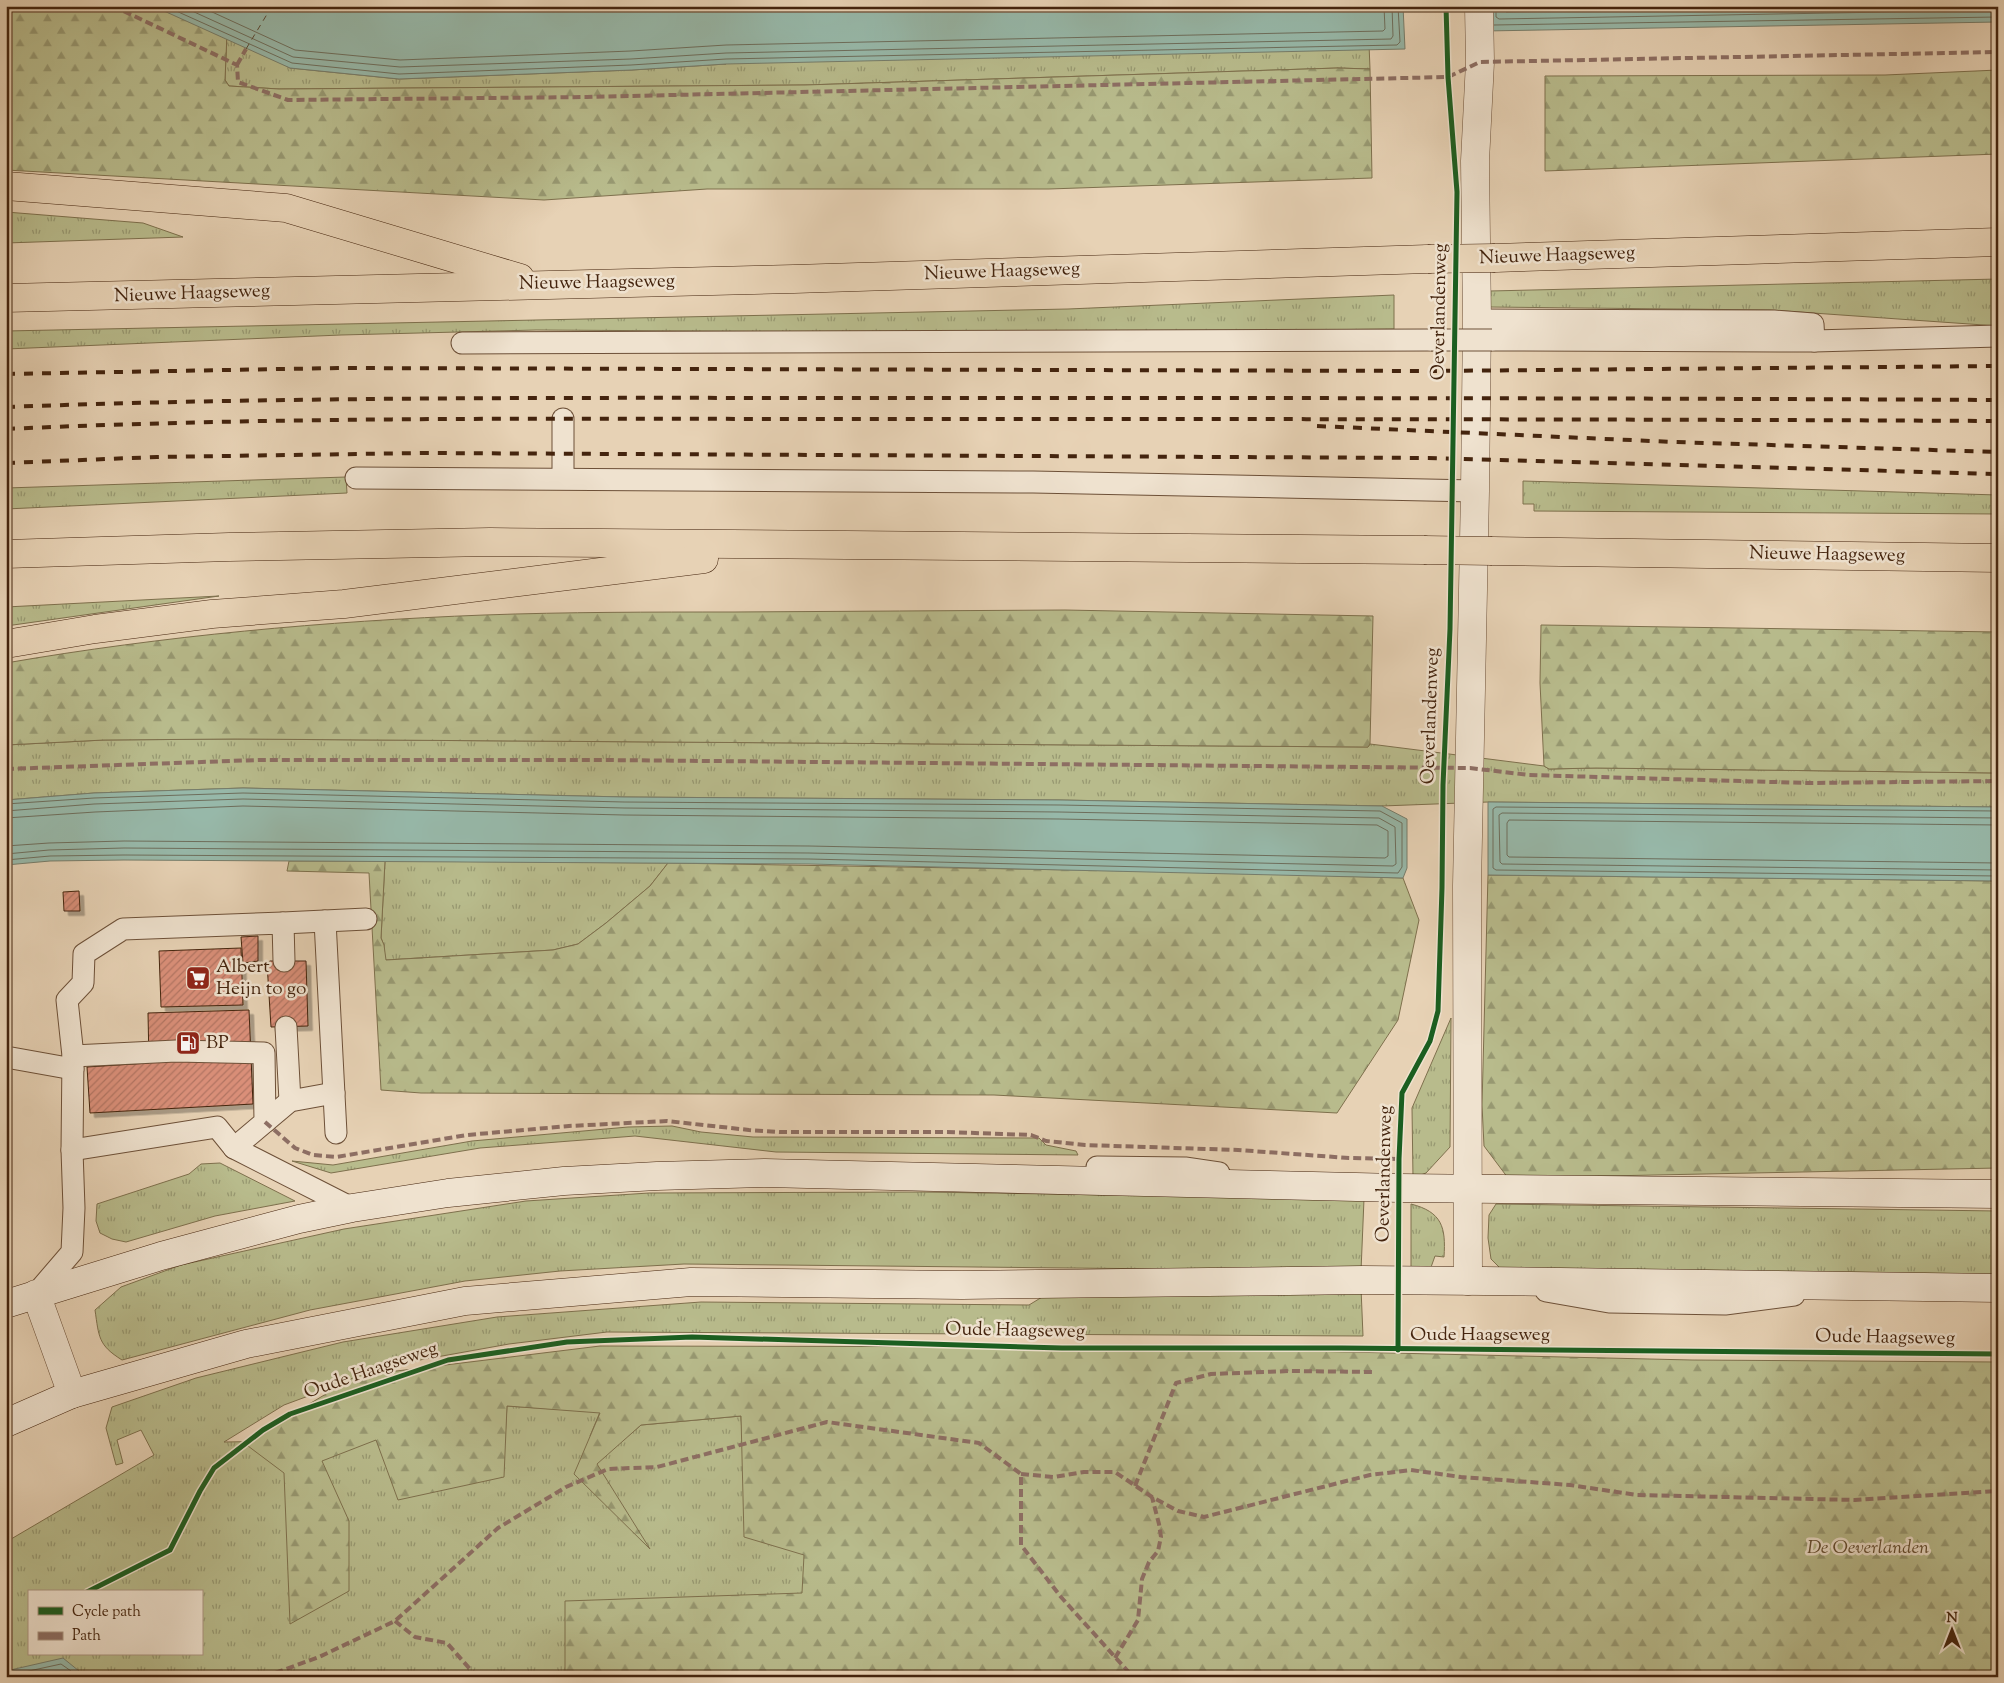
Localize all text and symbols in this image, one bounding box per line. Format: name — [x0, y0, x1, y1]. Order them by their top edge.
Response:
street label: Nieuwe Haagseweg — [1479, 240, 1635, 272]
street label: Oeverlandenweg — [1425, 243, 1455, 381]
street label: Nieuwe Haagseweg — [924, 256, 1080, 288]
street label: Nieuwe Haagseweg — [519, 268, 675, 298]
street label: Nieuwe Haagseweg — [114, 278, 270, 310]
street label: Nieuwe Haagseweg — [1749, 540, 1905, 570]
street label: Oeverlandenweg — [1415, 647, 1447, 785]
place label: Albert Heijn to go — [216, 954, 306, 1003]
supermarket icon: Albert Heijn to go — [185, 965, 211, 991]
fuel station icon: BP — [175, 1030, 201, 1056]
place label: BP — [206, 1030, 229, 1057]
street label: Oeverlandenweg — [1370, 1105, 1400, 1243]
street label: Oude Haagseweg — [945, 1316, 1085, 1346]
street label: Oude Haagseweg — [1410, 1322, 1550, 1349]
street label: Oude Haagseweg — [1815, 1323, 1955, 1353]
street label: Oude Haagseweg — [300, 1335, 442, 1407]
park label: De Oeverlanden — [1807, 1535, 1929, 1562]
legend — [28, 1590, 202, 1656]
text: Cycle path — [72, 1602, 141, 1623]
north arrow — [1926, 1606, 1976, 1656]
text: N — [1946, 1609, 1958, 1629]
text: Path — [72, 1626, 101, 1647]

